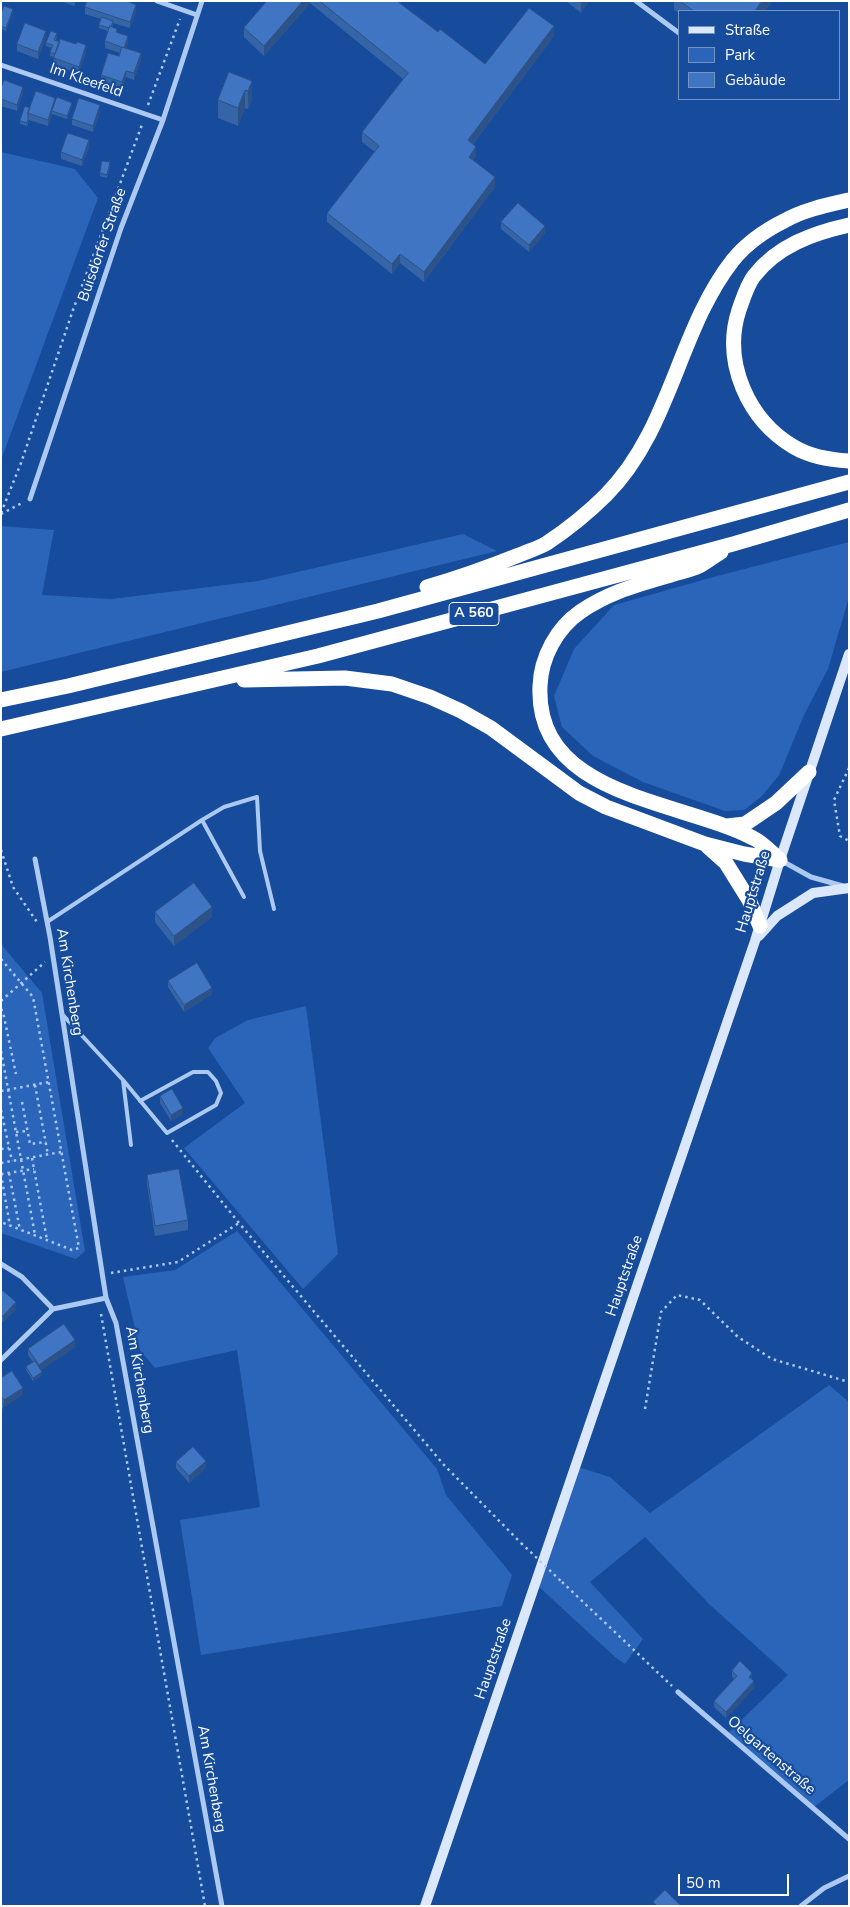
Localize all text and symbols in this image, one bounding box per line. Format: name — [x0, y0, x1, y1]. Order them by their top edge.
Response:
legend — [678, 10, 840, 100]
text: Straße — [725, 20, 770, 40]
text: Park — [725, 45, 755, 65]
street label: Im Kleefeld — [47, 60, 125, 102]
text: Gebäude — [725, 70, 786, 90]
street label: Buisdorfer Straße — [75, 186, 131, 304]
road number: A 560 — [449, 602, 499, 626]
street label: Hauptstraße — [733, 849, 775, 935]
street label: Am Kirchenberg — [52, 927, 86, 1037]
street label: Hauptstraße — [603, 1233, 647, 1319]
street label: Am Kirchenberg — [121, 1325, 157, 1435]
street label: Hauptstraße — [472, 1616, 516, 1702]
street label: Oelgartenstraße — [723, 1713, 819, 1799]
street label: Am Kirchenberg — [193, 1724, 229, 1834]
scale bar — [680, 1864, 791, 1896]
text: 50 m — [686, 1873, 721, 1893]

